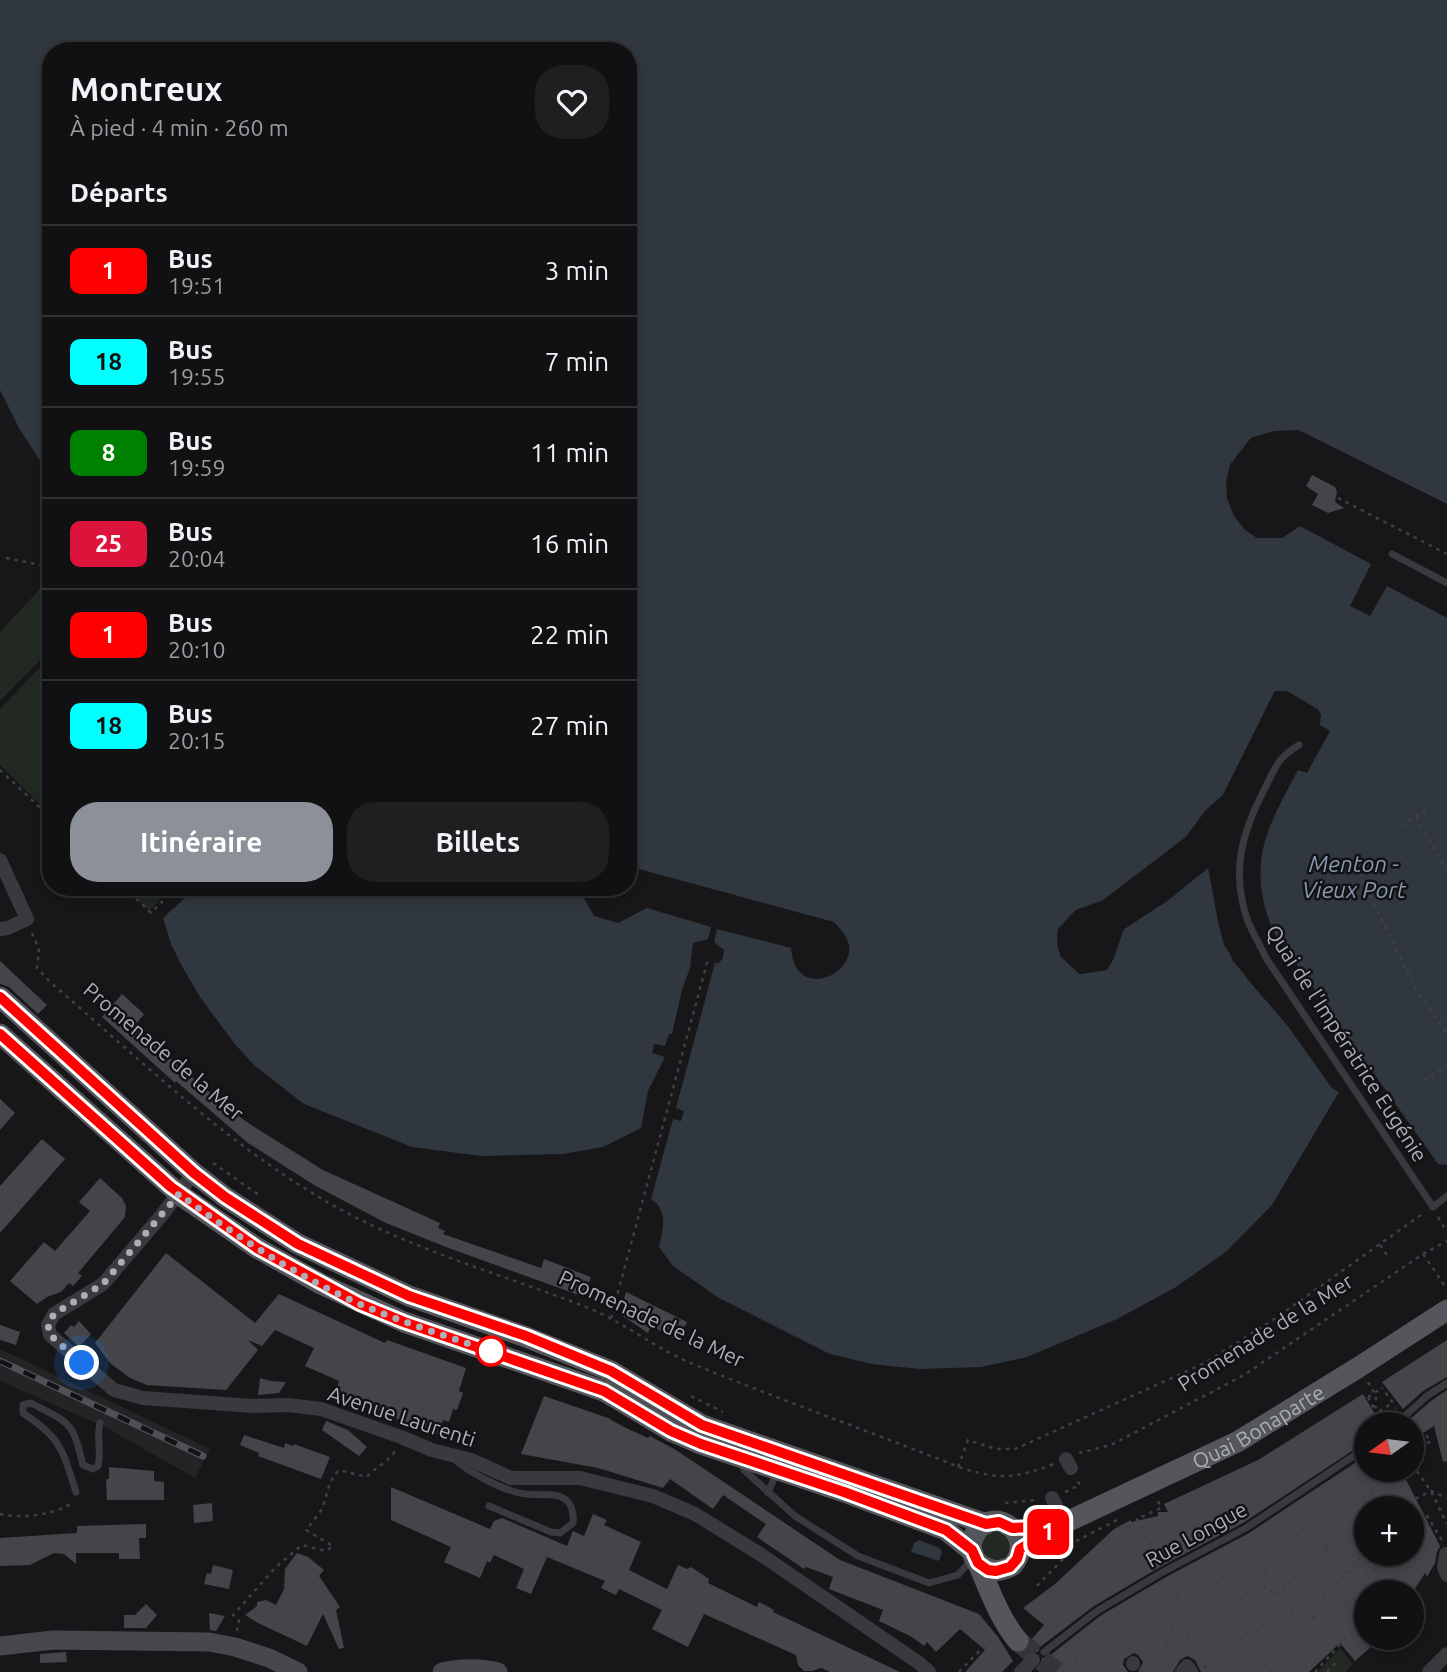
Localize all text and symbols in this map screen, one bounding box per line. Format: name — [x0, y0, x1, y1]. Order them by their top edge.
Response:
button: heart — [535, 65, 609, 139]
text: Montreux — [70, 70, 222, 107]
text: À pied · 4 min · 260 m — [70, 115, 289, 140]
text: Départs — [70, 178, 168, 207]
text: Bus — [168, 244, 213, 273]
text: 3 min — [545, 256, 609, 285]
text: 1 — [102, 257, 115, 284]
text: 19:51 — [168, 273, 226, 298]
text: Bus — [168, 335, 213, 364]
text: 7 min — [545, 347, 609, 376]
text: 18 — [95, 348, 122, 375]
text: 19:55 — [168, 364, 226, 389]
text: Bus — [168, 426, 213, 455]
text: 11 min — [530, 438, 609, 467]
text: 8 — [102, 439, 115, 466]
text: 19:59 — [168, 455, 226, 480]
text: Bus — [168, 517, 213, 546]
text: 16 min — [530, 529, 609, 558]
text: 25 — [95, 530, 122, 557]
text: 20:04 — [168, 546, 226, 571]
text: Bus — [168, 608, 213, 637]
text: 22 min — [530, 620, 609, 649]
text: 1 — [102, 621, 115, 648]
text: 20:10 — [168, 637, 226, 662]
text: Bus — [168, 699, 213, 728]
text: 27 min — [530, 711, 609, 740]
text: 18 — [95, 712, 122, 739]
text: 20:15 — [168, 728, 226, 753]
button: Itinéraire — [70, 802, 333, 882]
button: Billets — [347, 802, 609, 882]
water label: Menton - Vieux Port — [1302, 851, 1407, 902]
street label: Quai de l'Impératrice Eugénie — [1261, 920, 1433, 1166]
street label: Promenade de la Mer — [79, 977, 249, 1125]
street label: Promenade de la Mer — [556, 1265, 748, 1371]
street label: Promenade de la Mer — [1173, 1268, 1357, 1396]
unlabelled marker — [476, 1336, 506, 1366]
your location — [64, 1345, 99, 1380]
street label: Quai Bonaparte — [1188, 1379, 1328, 1473]
street label: Avenue Laurenti — [325, 1381, 479, 1451]
north arrow — [1354, 1412, 1424, 1482]
map controls — [1354, 1412, 1424, 1650]
street label: Rue Longue — [1141, 1496, 1251, 1572]
button: + — [1354, 1496, 1424, 1566]
line badge: 1 — [1025, 1509, 1071, 1555]
text: 1 — [1041, 1518, 1055, 1545]
button: − — [1354, 1580, 1424, 1650]

